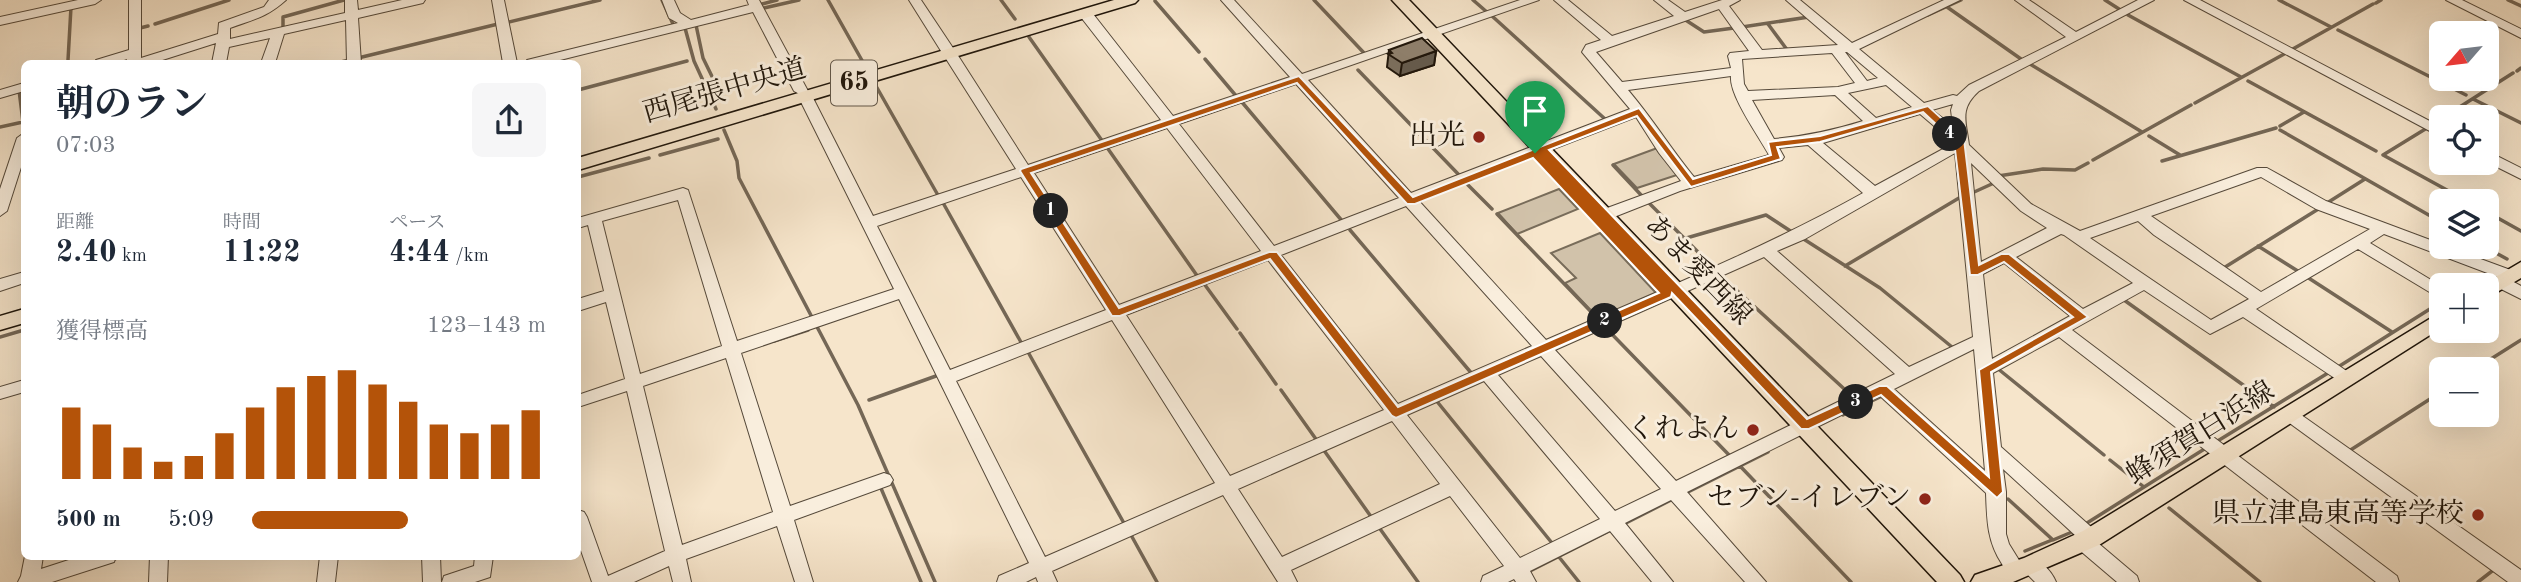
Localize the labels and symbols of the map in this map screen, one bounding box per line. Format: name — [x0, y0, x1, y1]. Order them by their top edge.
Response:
north arrow — [2429, 21, 2499, 91]
street label: 西尾張中央道 — [640, 53, 810, 129]
road number: 65 — [831, 60, 877, 106]
pin — [1505, 81, 1565, 153]
pin: 4 — [1932, 116, 1968, 152]
place label: 出光 — [1409, 120, 1465, 151]
marker: 出光 — [1471, 129, 1487, 145]
pin: 1 — [1034, 194, 1068, 228]
street label: あま愛西線 — [1638, 209, 1758, 331]
pin: 2 — [1588, 304, 1622, 338]
street label: 蜂須賀白浜線 — [2121, 375, 2280, 490]
pin: 3 — [1839, 384, 1874, 420]
place label: くれよん — [1627, 414, 1739, 444]
marker: くれよん — [1745, 422, 1761, 438]
place label: セブン-イレブン — [1707, 483, 1911, 513]
marker: セブン-イレブン — [1917, 491, 1933, 507]
place label: 県立津島東高等学校 — [2212, 498, 2464, 529]
marker: 県立津島東高等学校 — [2470, 507, 2486, 523]

